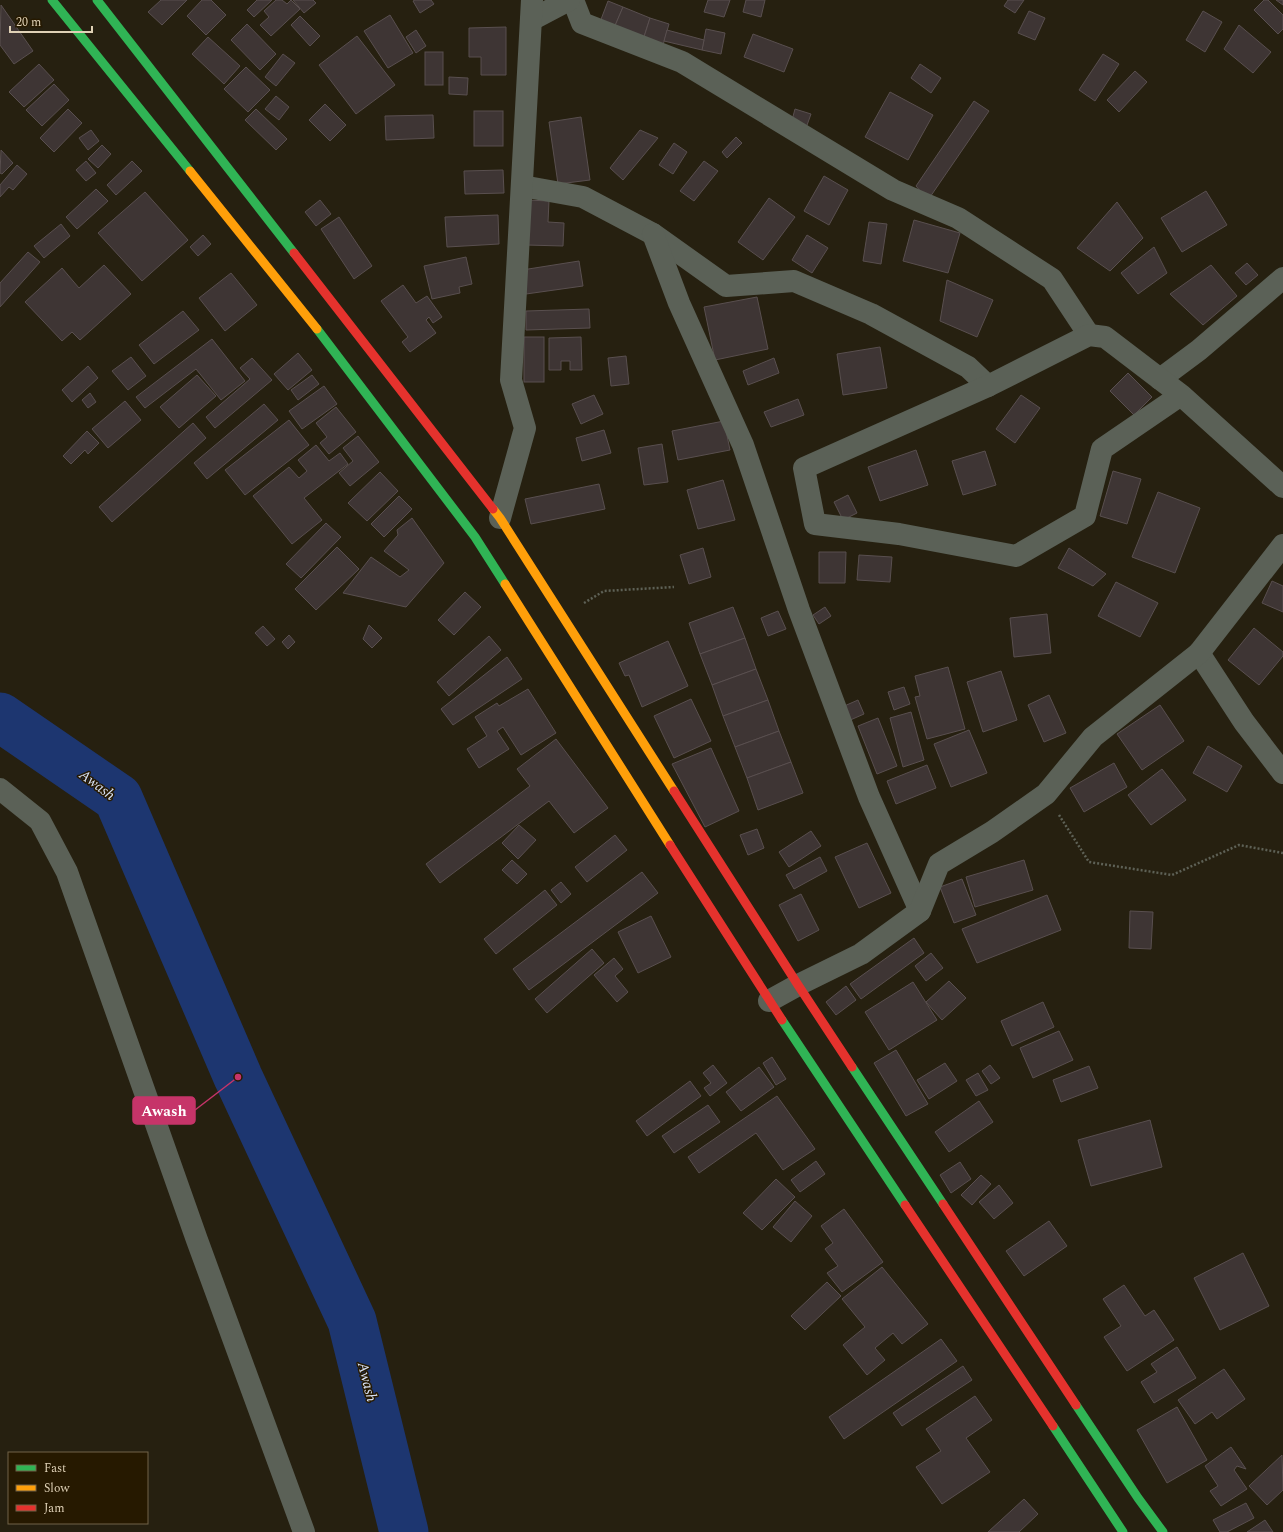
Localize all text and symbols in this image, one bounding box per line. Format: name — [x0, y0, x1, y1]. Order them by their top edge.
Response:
scale bar — [10, 8, 92, 34]
text: 20 m — [16, 13, 41, 32]
water label: Awash — [73, 763, 120, 806]
callout: Awash — [133, 1097, 195, 1124]
text: Awash — [141, 1100, 187, 1123]
water label: Awash — [351, 1359, 383, 1405]
legend — [8, 1452, 148, 1524]
text: Fast — [44, 1459, 66, 1478]
text: Slow — [44, 1479, 70, 1498]
text: Jam — [44, 1499, 65, 1518]

